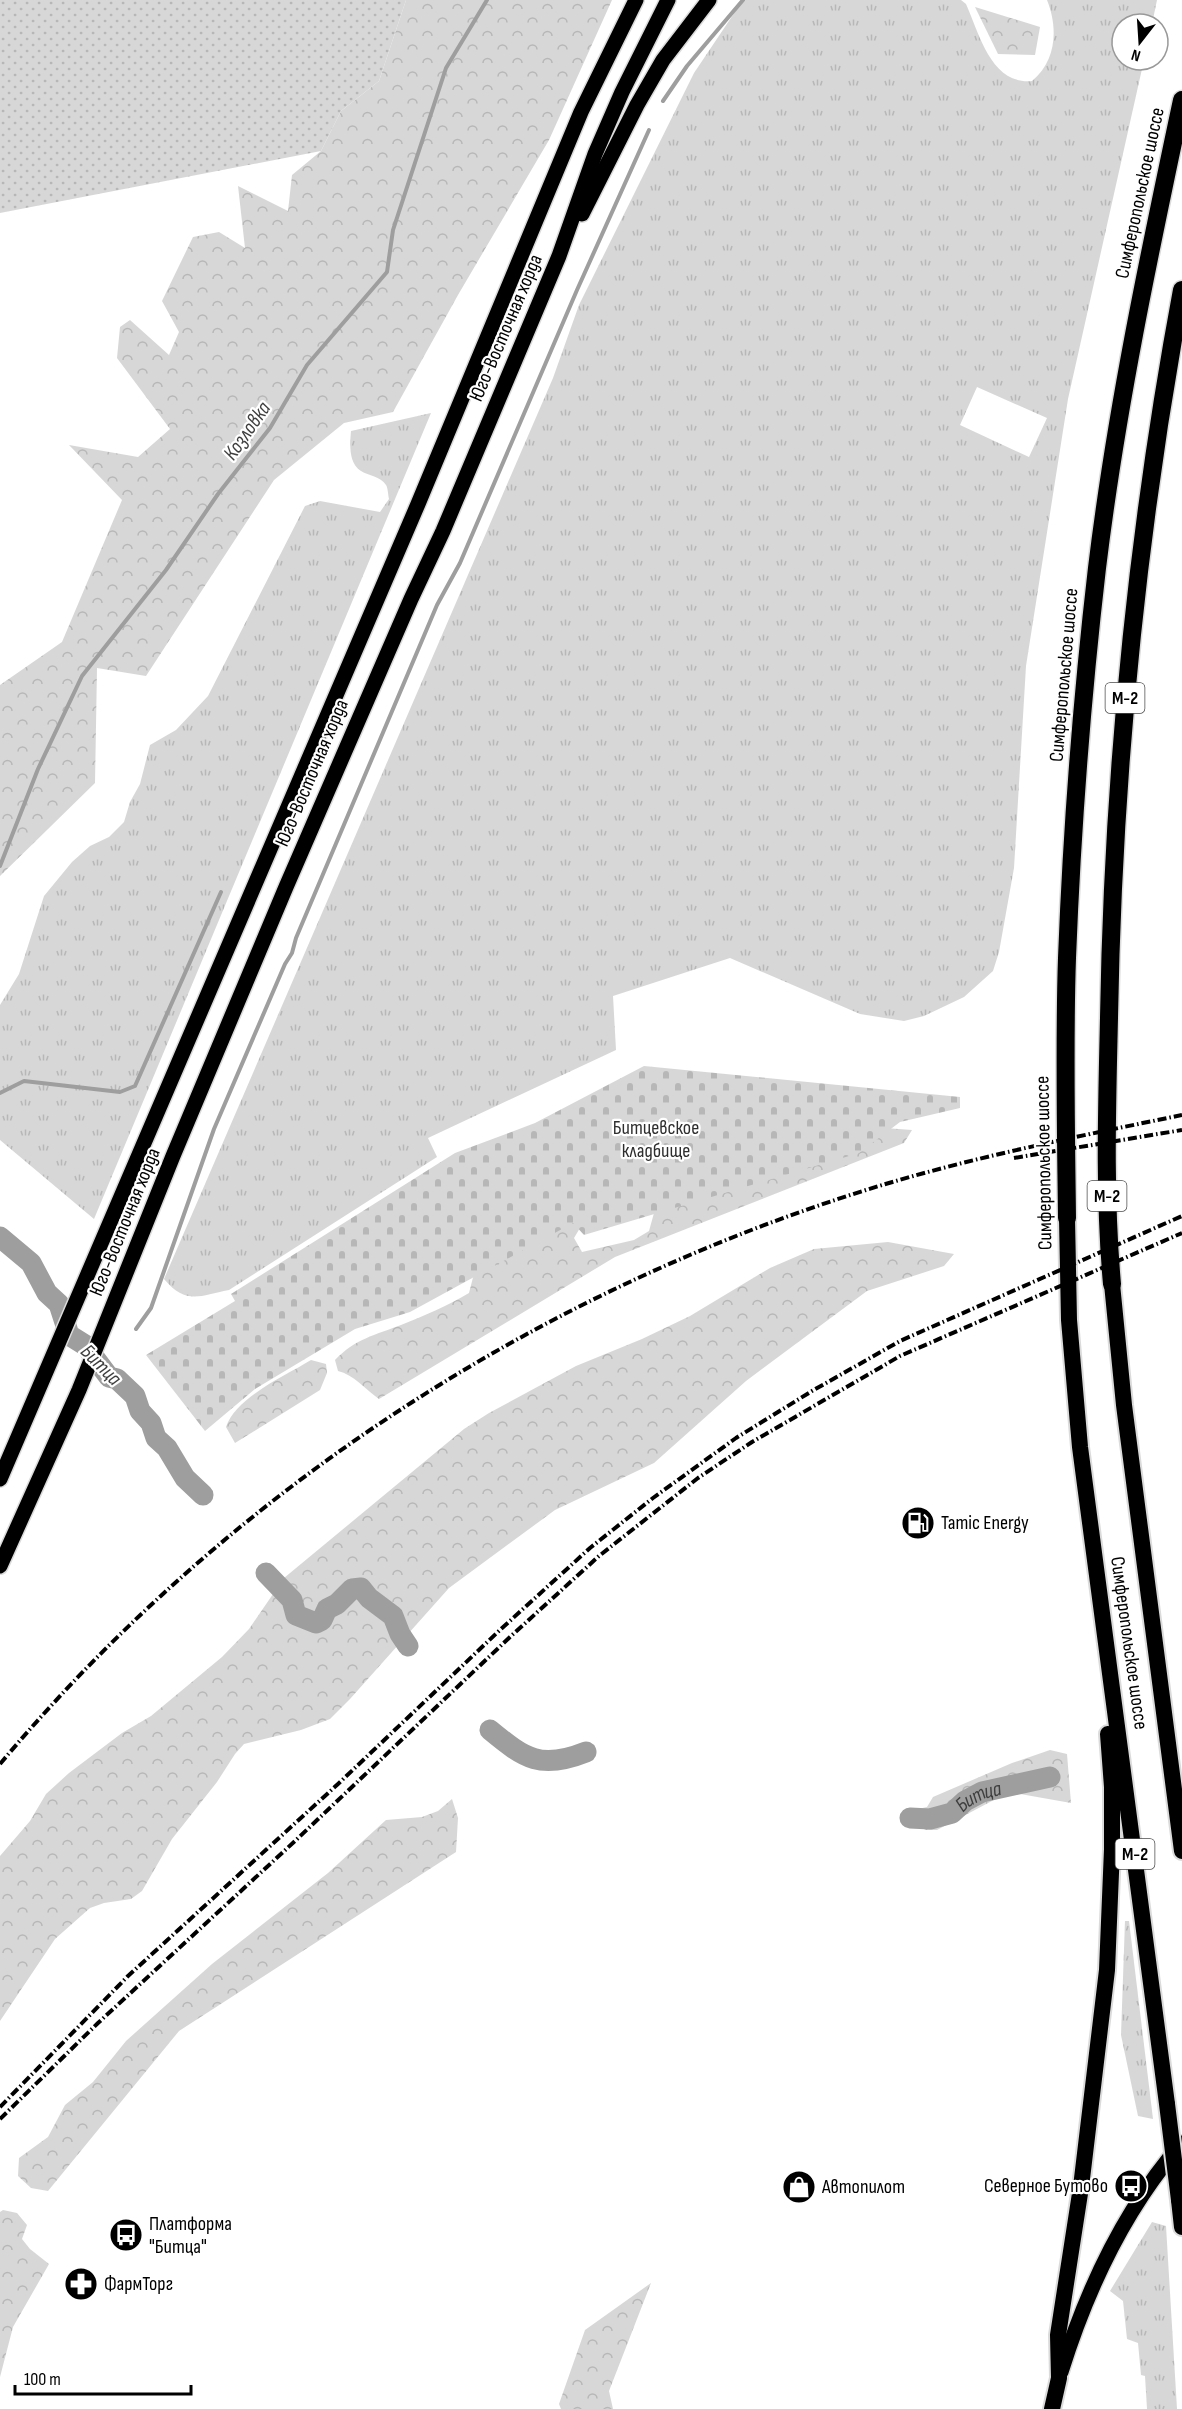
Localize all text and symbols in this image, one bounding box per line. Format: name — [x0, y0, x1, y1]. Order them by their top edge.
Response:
north arrow — [1110, 12, 1170, 72]
text: N — [1129, 45, 1143, 65]
street label: Симферопольское шоссе — [1110, 105, 1170, 281]
street label: Юго-Восточная хорда — [464, 251, 548, 405]
water label: Козловка — [218, 397, 276, 465]
street label: Симферопольское шоссе — [1044, 587, 1084, 763]
road number: М-2 — [1106, 683, 1144, 713]
street label: Юго-Восточная хорда — [270, 696, 354, 850]
street label: Симферопольское шоссе — [1030, 1076, 1058, 1250]
park label: Битцевское кладбище — [613, 1116, 699, 1163]
street label: Юго-Восточная хорда — [84, 1145, 166, 1299]
road number: М-2 — [1088, 1181, 1126, 1211]
water label: Битца — [75, 1339, 127, 1391]
fuel station icon: Tamic Energy — [900, 1505, 936, 1541]
place label: Tamic Energy — [941, 1511, 1029, 1535]
street label: Симферопольское шоссе — [1105, 1555, 1153, 1731]
water label: Битца — [949, 1776, 1004, 1817]
road number: М-2 — [1116, 1839, 1154, 1869]
bus stop icon: Северное Бутово — [1113, 2168, 1149, 2204]
shop icon: Автопилот — [781, 2169, 817, 2205]
place label: Северное Бутово — [984, 2174, 1108, 2198]
place label: Автопилот — [821, 2175, 905, 2199]
place label: Платформа "Битца" — [149, 2212, 232, 2259]
bus stop icon: Платформа "Битца" — [108, 2217, 144, 2253]
pharmacy icon: ФармТорг — [63, 2266, 99, 2302]
place label: ФармТорг — [104, 2272, 173, 2296]
scale bar — [15, 2358, 190, 2396]
text: 100 m — [24, 2369, 61, 2390]

